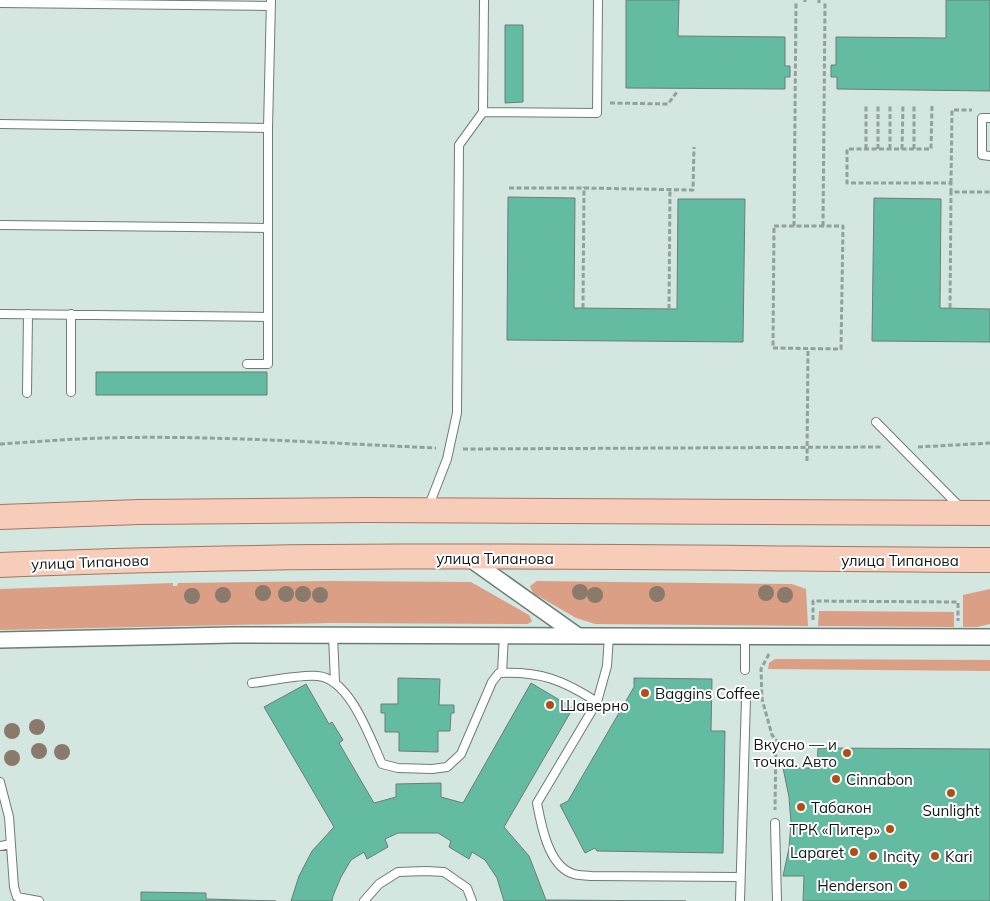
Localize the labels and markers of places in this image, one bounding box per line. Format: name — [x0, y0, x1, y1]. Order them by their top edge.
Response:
place label: Baggins Coffee — [655, 684, 760, 703]
marker: Baggins Coffee — [639, 687, 651, 699]
place label: Шаверно — [560, 696, 629, 715]
marker: Шаверно — [544, 699, 556, 711]
place label: Вкусно — и точка. Авто — [753, 735, 837, 771]
marker: Вкусно — и точка. Авто — [841, 747, 853, 759]
place label: Cinnabon — [846, 770, 913, 789]
marker: Cinnabon — [830, 773, 842, 785]
marker: Sunlight — [945, 787, 957, 799]
place label: Табакон — [811, 798, 872, 817]
marker: Табакон — [795, 801, 807, 813]
place label: Sunlight — [922, 801, 980, 820]
place label: ТРК «Питер» — [789, 820, 880, 839]
marker: ТРК «Питер» — [884, 823, 896, 835]
place label: Laparet — [790, 843, 844, 862]
marker: Laparet — [848, 846, 860, 858]
place label: Incity — [883, 847, 920, 866]
place label: Kari — [945, 847, 973, 866]
marker: Incity — [867, 850, 879, 862]
marker: Kari — [929, 850, 941, 862]
place label: Henderson — [817, 876, 893, 895]
marker: Henderson — [897, 879, 909, 891]

